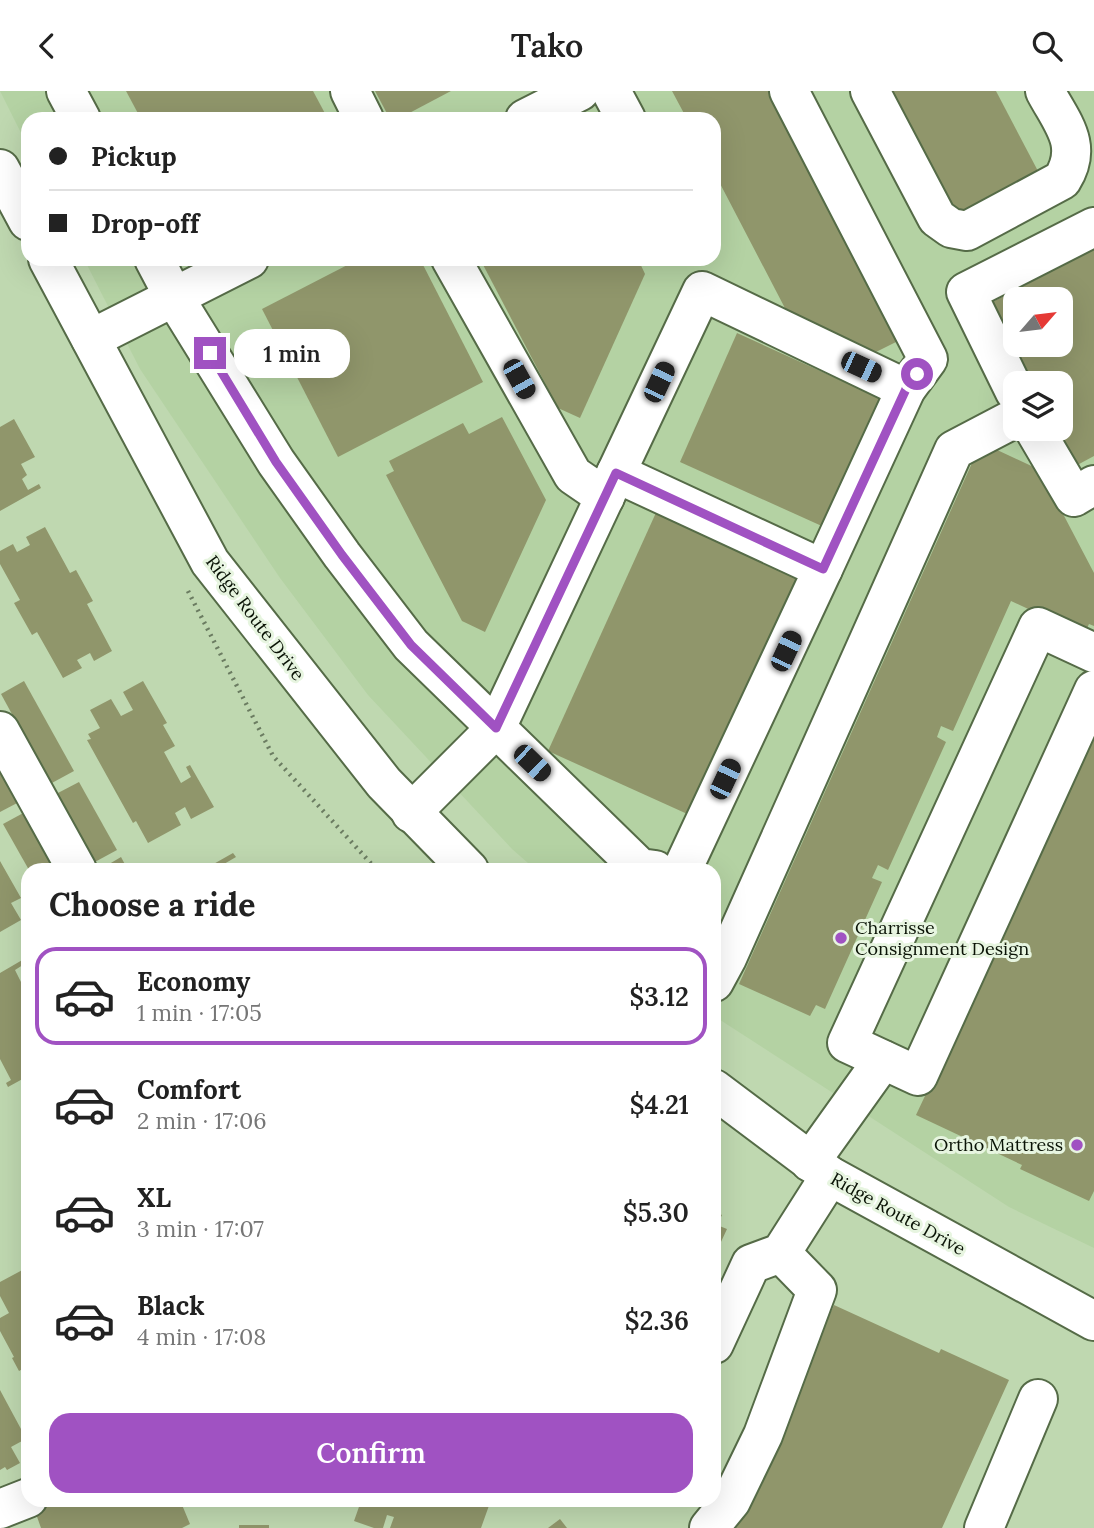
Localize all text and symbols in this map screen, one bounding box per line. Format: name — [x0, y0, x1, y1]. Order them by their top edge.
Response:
text: Tako — [511, 25, 583, 66]
icon: back — [28, 27, 66, 65]
icon: search — [1028, 27, 1066, 65]
text: Pickup — [91, 140, 177, 173]
text: Drop-off — [91, 207, 199, 240]
north arrow — [1003, 287, 1073, 357]
map controls — [1003, 287, 1073, 441]
callout: 1 min — [234, 329, 350, 377]
route end — [194, 337, 226, 369]
text: 1 min — [263, 339, 321, 368]
car — [838, 349, 885, 385]
car — [500, 356, 539, 402]
route start — [901, 358, 933, 390]
car — [641, 359, 678, 405]
button: layers — [1003, 371, 1073, 441]
street label: Ridge Route Drive — [201, 551, 310, 685]
car — [768, 628, 805, 674]
car — [510, 741, 555, 785]
car — [707, 756, 744, 802]
text: Choose a ride — [49, 884, 256, 925]
place label: Charrisse Consignment Design — [855, 916, 1029, 960]
marker: Charrisse Consignment Design — [833, 930, 849, 946]
icon: car — [53, 965, 116, 1028]
text: Economy — [137, 965, 250, 998]
text: $3.12 — [629, 980, 689, 1013]
text: 1 min · 17:05 — [137, 998, 262, 1027]
icon: car — [53, 1073, 116, 1136]
text: Comfort — [137, 1073, 241, 1106]
text: $4.21 — [630, 1088, 689, 1121]
text: 2 min · 17:06 — [137, 1106, 267, 1135]
place label: Ortho Mattress — [934, 1133, 1063, 1156]
marker: Ortho Mattress — [1069, 1137, 1085, 1153]
street label: Ridge Route Drive — [827, 1167, 970, 1260]
icon: car — [53, 1181, 116, 1244]
text: XL — [137, 1181, 171, 1214]
text: $5.30 — [623, 1196, 689, 1229]
text: 3 min · 17:07 — [137, 1214, 264, 1243]
icon: car — [53, 1289, 116, 1352]
text: Black — [137, 1289, 205, 1322]
text: $2.36 — [625, 1304, 689, 1337]
text: 4 min · 17:08 — [137, 1322, 266, 1351]
button: Confirm — [49, 1413, 693, 1493]

